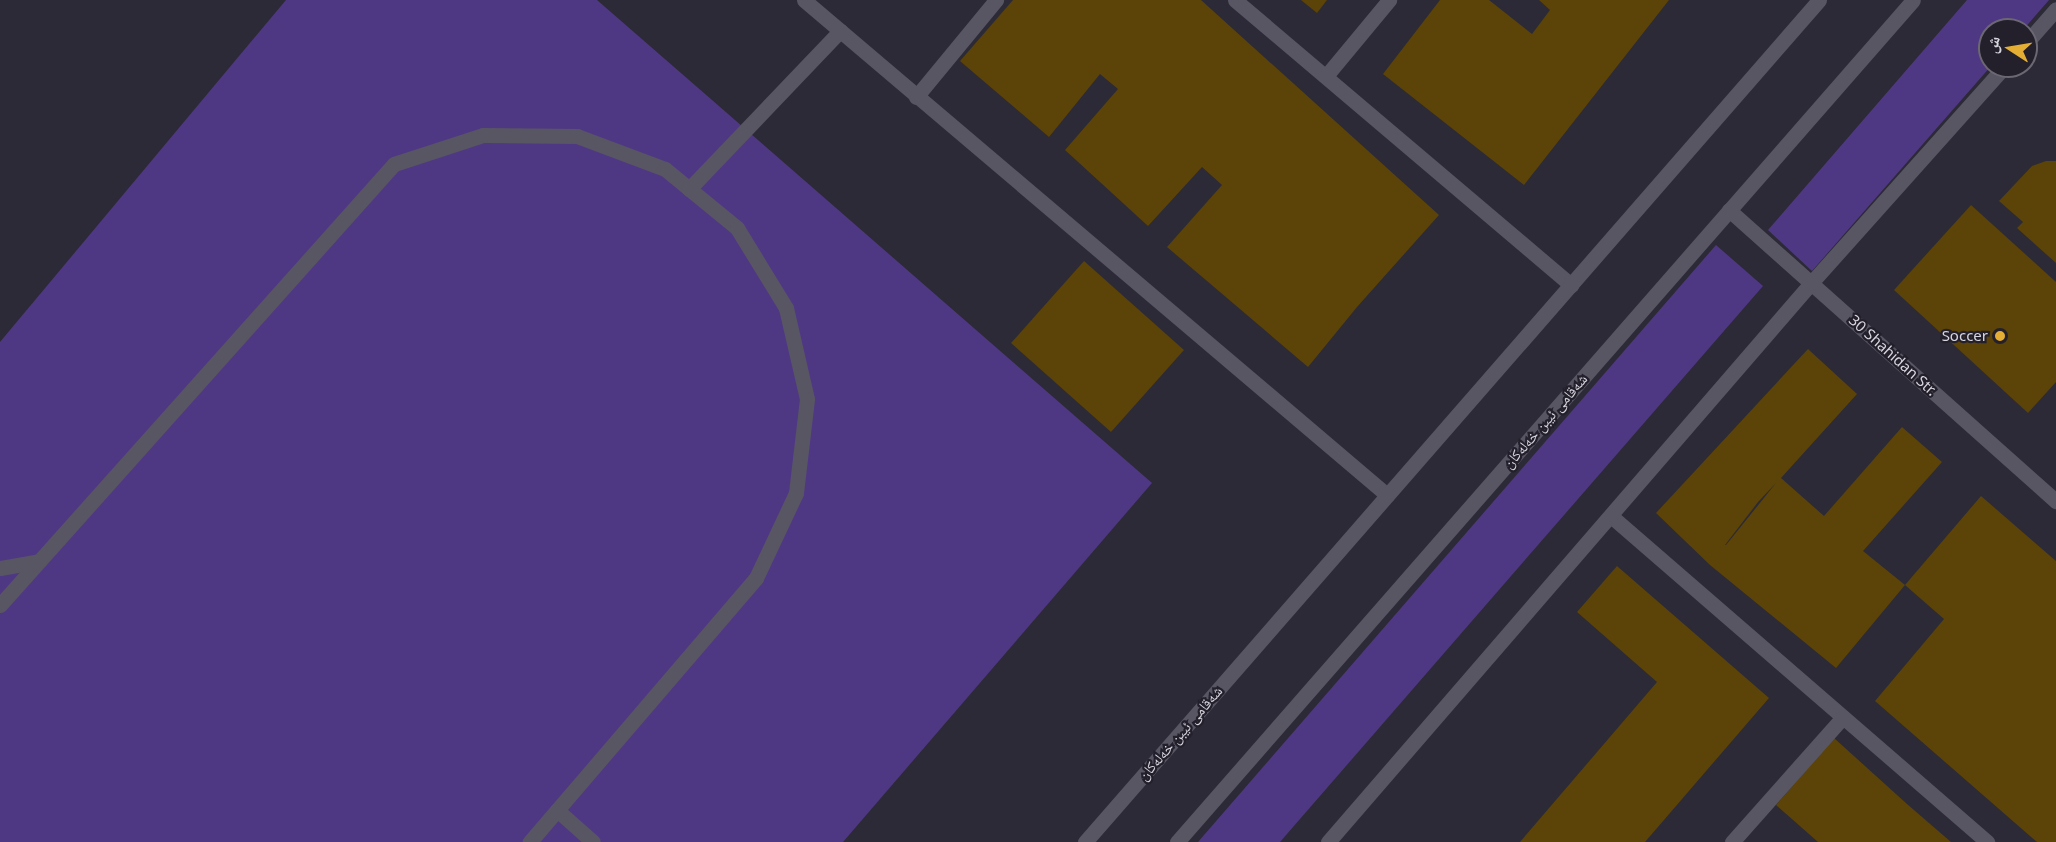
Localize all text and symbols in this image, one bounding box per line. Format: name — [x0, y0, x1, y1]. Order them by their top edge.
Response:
north arrow — [1978, 18, 2038, 78]
text: ش — [1980, 34, 2005, 55]
street label: 30 Shahidan Str. — [1845, 311, 1941, 399]
place label: Soccer — [1942, 327, 1988, 345]
marker: Soccer — [1993, 329, 2007, 343]
street label: شەقامی ئیبن خەلەکان — [1499, 370, 1591, 472]
street label: شەقامی ئیبن خەلەکان — [1134, 682, 1226, 784]

